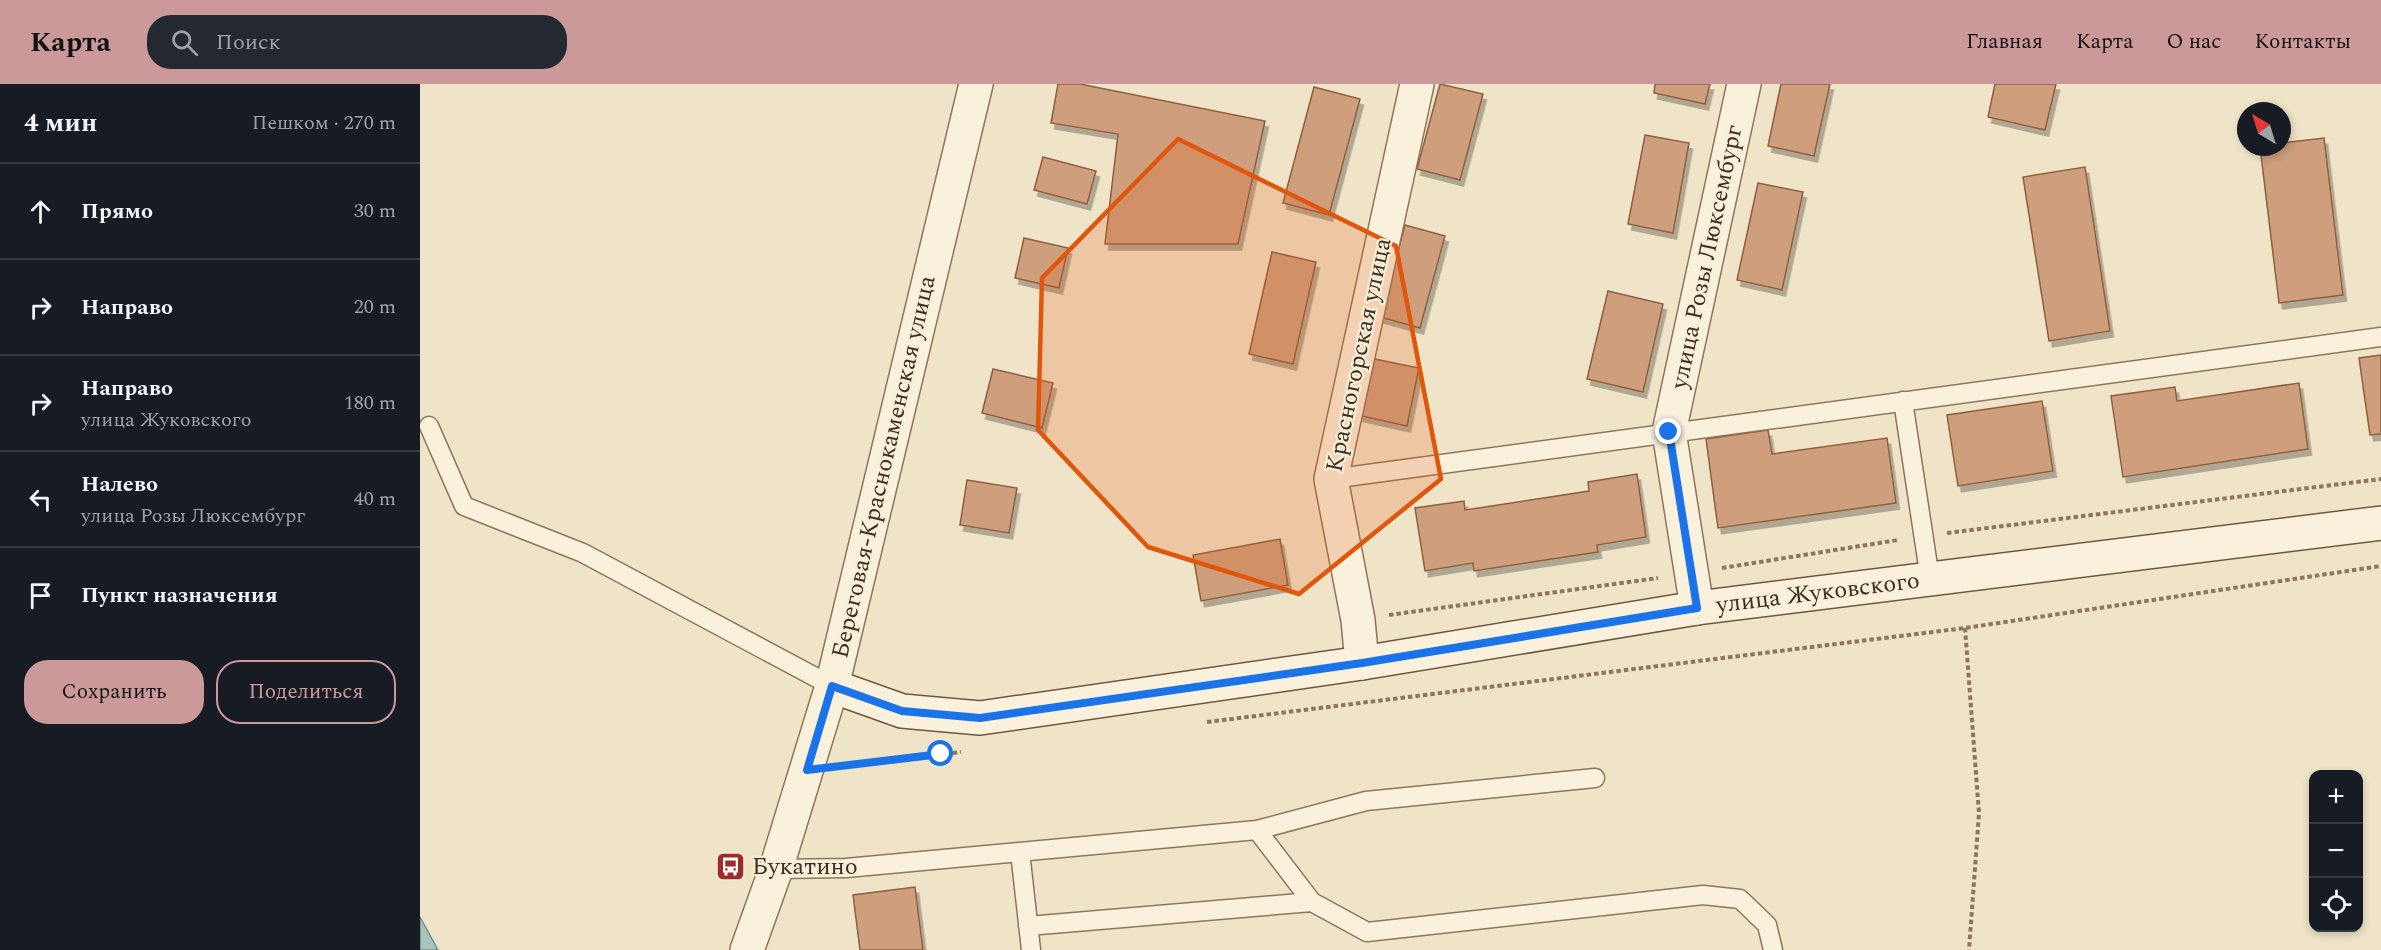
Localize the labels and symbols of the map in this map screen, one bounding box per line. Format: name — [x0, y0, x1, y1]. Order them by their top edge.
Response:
north arrow — [2237, 102, 2291, 156]
street label: улица Розы Люксембург — [1661, 122, 1753, 393]
street label: Красногорская улица — [1317, 234, 1401, 476]
street label: Береговая-Краснокаменская улица — [822, 272, 946, 662]
route end — [1655, 418, 1681, 444]
street label: улица Жуковского — [1713, 563, 1922, 623]
route start — [927, 740, 953, 766]
place label: Букатино — [752, 849, 858, 885]
bus stop icon: Букатино — [715, 851, 747, 883]

